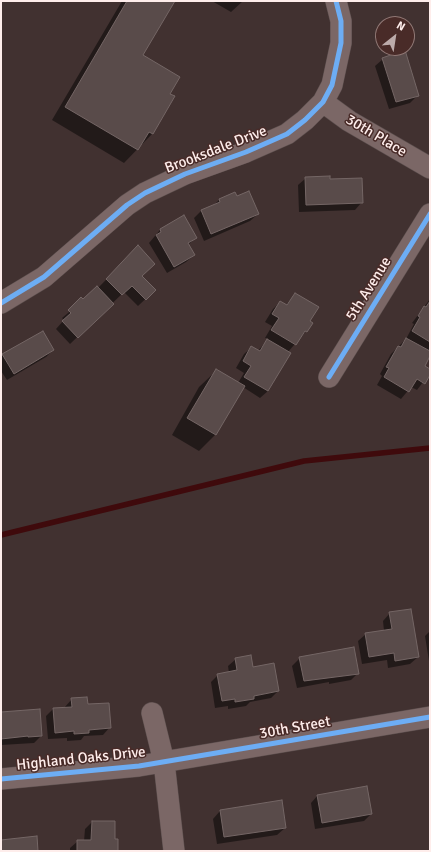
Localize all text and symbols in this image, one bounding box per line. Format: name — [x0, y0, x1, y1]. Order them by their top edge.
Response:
north arrow — [375, 16, 415, 56]
text: N — [394, 18, 407, 34]
street label: 30th Place — [342, 111, 410, 161]
street label: Brooksdale Drive — [162, 122, 270, 178]
street label: 5th Avenue — [342, 254, 396, 324]
street label: 30th Street — [258, 713, 332, 743]
street label: Highland Oaks Drive — [15, 743, 147, 775]

